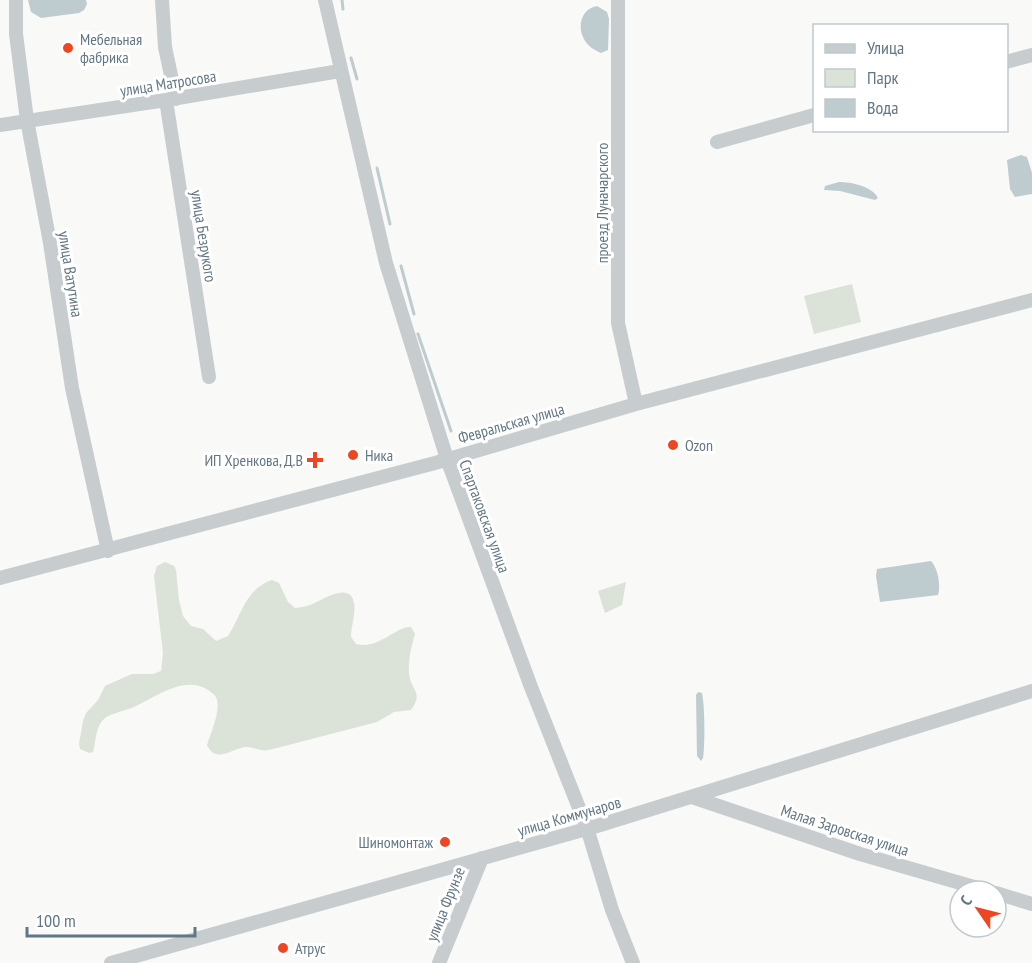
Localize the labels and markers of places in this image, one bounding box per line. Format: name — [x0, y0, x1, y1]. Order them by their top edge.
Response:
place label: Мебельная фабрика — [80, 29, 142, 67]
marker: Мебельная фабрика — [61, 41, 75, 55]
place label: Ozon — [685, 435, 713, 455]
marker: Ozon — [666, 438, 680, 452]
place label: Ника — [365, 445, 393, 465]
marker: Ника — [346, 448, 360, 462]
place label: ИП Хренкова, Д.В — [204, 450, 303, 470]
marker: ИП Хренкова, Д.В — [308, 453, 322, 467]
place label: Шиномонтаж — [359, 832, 433, 852]
marker: Шиномонтаж — [438, 835, 452, 849]
place label: Атрус — [295, 938, 326, 958]
marker: Атрус — [276, 941, 290, 955]

